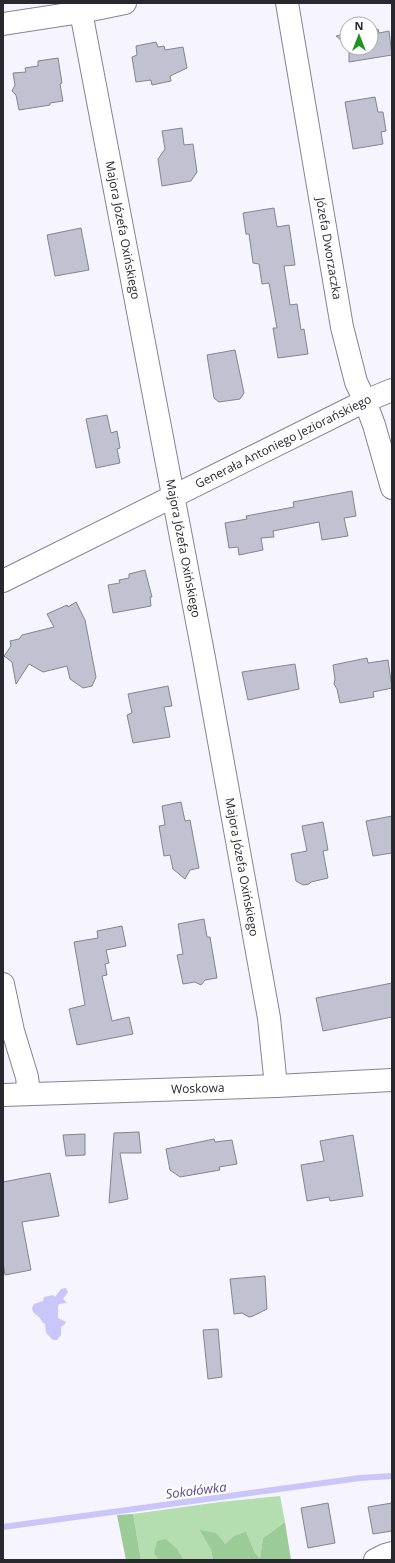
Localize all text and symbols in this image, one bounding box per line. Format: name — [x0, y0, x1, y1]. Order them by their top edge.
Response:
north arrow — [339, 16, 379, 56]
text: N — [355, 18, 363, 33]
street label: Majora Józefa Oxińskiego — [102, 159, 145, 301]
street label: Józefa Dworzaczka — [312, 195, 346, 301]
street label: Generała Antoniego Jeziorańskiego — [192, 390, 374, 492]
street label: Majora Józefa Oxińskiego — [162, 478, 205, 619]
street label: Majora Józefa Oxińskiego — [221, 796, 263, 938]
street label: Woskowa — [171, 1079, 225, 1097]
water label: Sokołówka — [165, 1477, 228, 1503]

